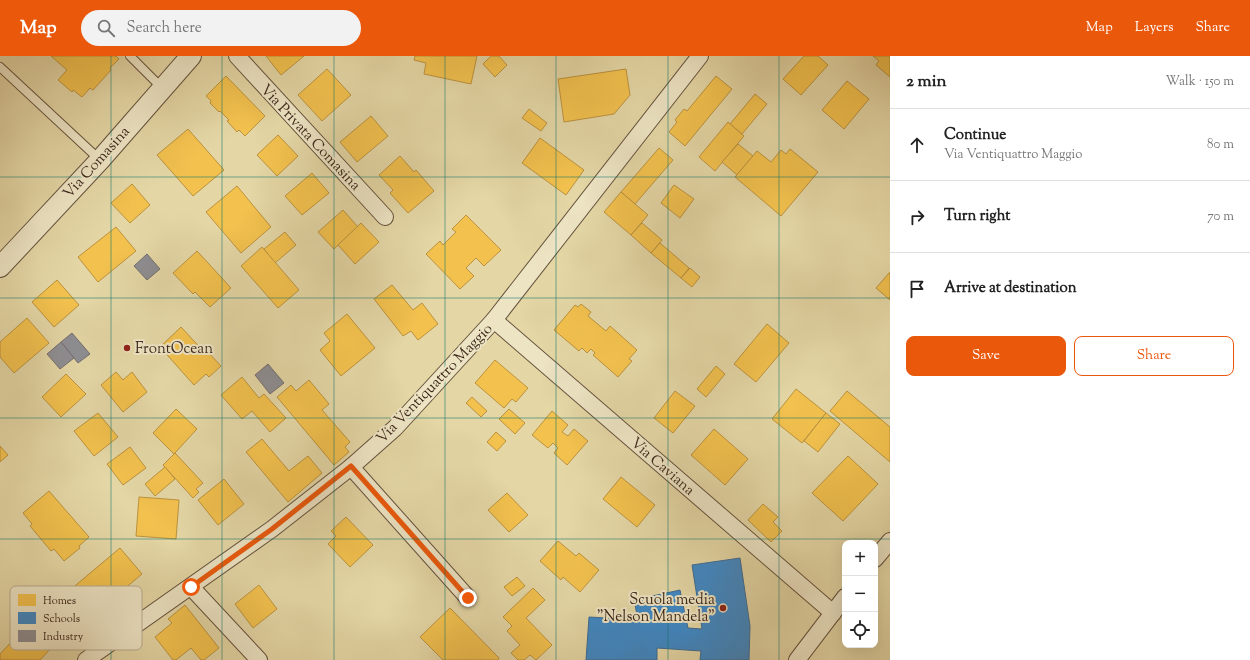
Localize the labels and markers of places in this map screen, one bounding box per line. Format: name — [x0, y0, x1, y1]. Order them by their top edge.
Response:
place label: FrontOcean — [135, 339, 213, 360]
marker: FrontOcean — [122, 343, 132, 353]
place label: Scuola media "Nelson Mandela" — [597, 590, 715, 628]
marker: Scuola media "Nelson Mandela" — [718, 603, 728, 613]

